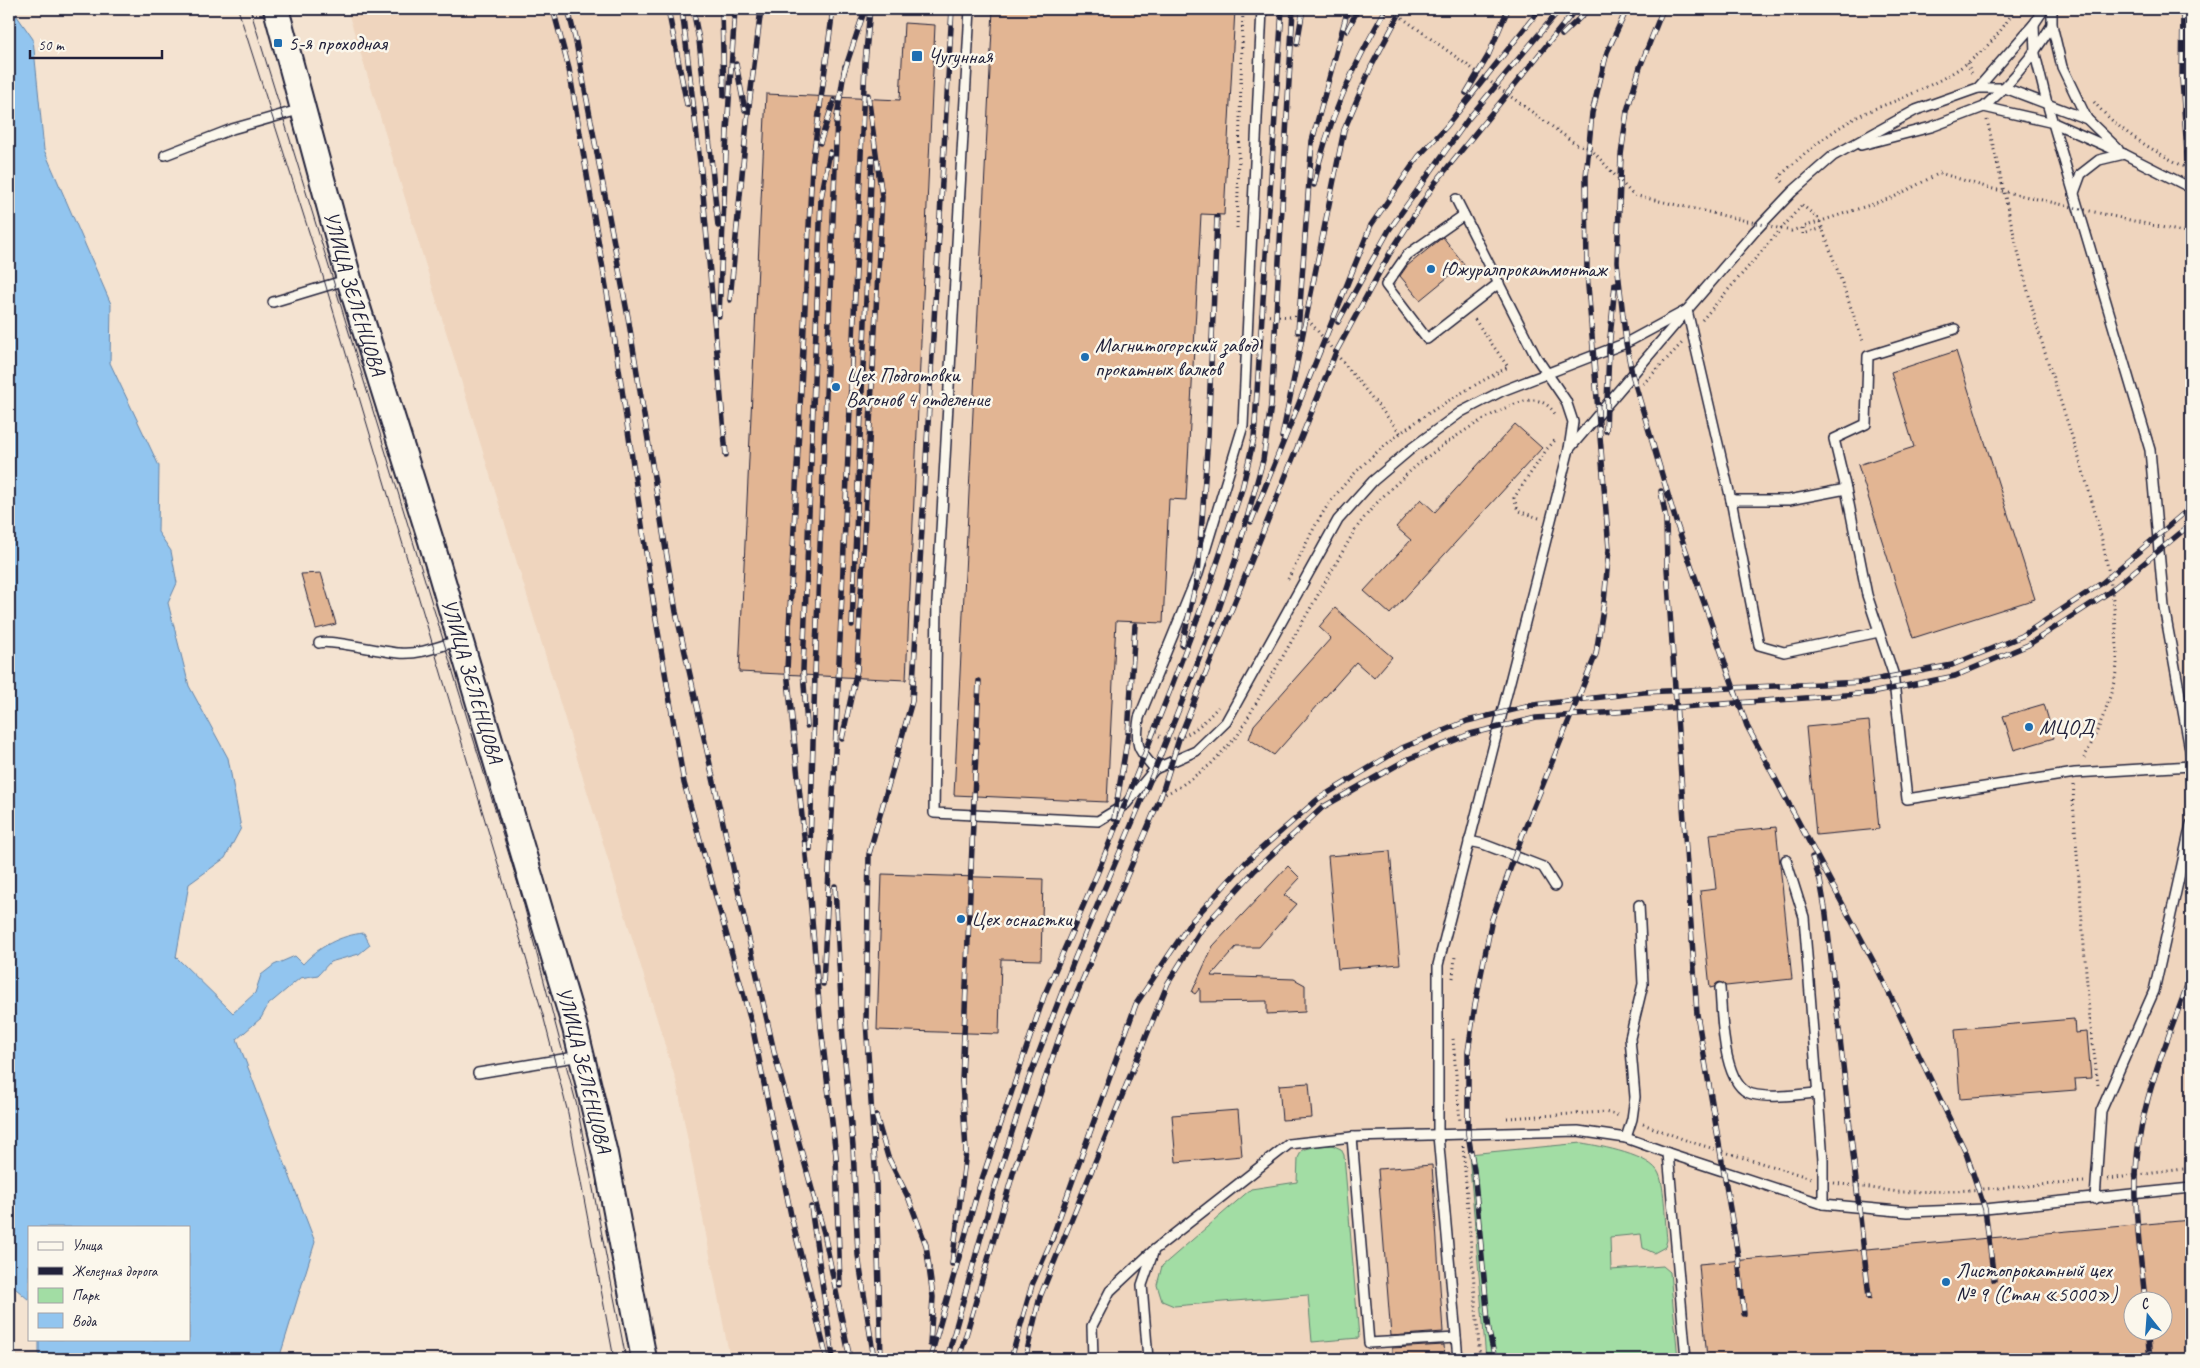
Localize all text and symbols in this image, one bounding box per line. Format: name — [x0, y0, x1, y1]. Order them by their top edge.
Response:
scale bar — [30, 28, 162, 60]
place label: 5-я проходная — [288, 30, 388, 56]
text: 50 m — [38, 36, 65, 55]
marker: 5-я проходная — [272, 37, 284, 49]
place label: Чугунная — [928, 43, 994, 69]
marker: Чугунная — [910, 49, 924, 63]
street label: УЛИЦА ЗЕЛЕНЦОВА — [318, 208, 392, 380]
place label: Южуралпрокатмонтаж — [1441, 256, 1609, 282]
marker: Южуралпрокатмонтаж — [1425, 263, 1437, 275]
place label: Магнитогорский завод прокатных валков — [1095, 332, 1259, 382]
marker: Магнитогорский завод прокатных валков — [1079, 351, 1091, 363]
place label: Цех Подготовки Вагонов 4 отделение — [846, 362, 991, 412]
marker: Цех Подготовки Вагонов 4 отделение — [830, 381, 842, 393]
street label: УЛИЦА ЗЕЛЕНЦОВА — [436, 596, 509, 767]
place label: МЦОД — [2039, 714, 2095, 740]
marker: МЦОД — [2023, 721, 2035, 733]
place label: Цех оснастки — [971, 906, 1073, 932]
marker: Цех оснастки — [955, 913, 967, 925]
street label: УЛИЦА ЗЕЛЕНЦОВА — [551, 984, 618, 1157]
legend — [28, 1226, 190, 1340]
text: Улица — [72, 1236, 103, 1255]
place label: Листопрокатный цех № 9 (Стан «5000») — [1956, 1257, 2118, 1307]
text: Железная дорога — [72, 1262, 159, 1281]
marker: Листопрокатный цех № 9 (Стан «5000») — [1940, 1276, 1952, 1288]
text: Парк — [72, 1286, 100, 1305]
north arrow — [2122, 1290, 2172, 1340]
text: С — [2139, 1294, 2152, 1313]
text: Вода — [72, 1312, 97, 1331]

